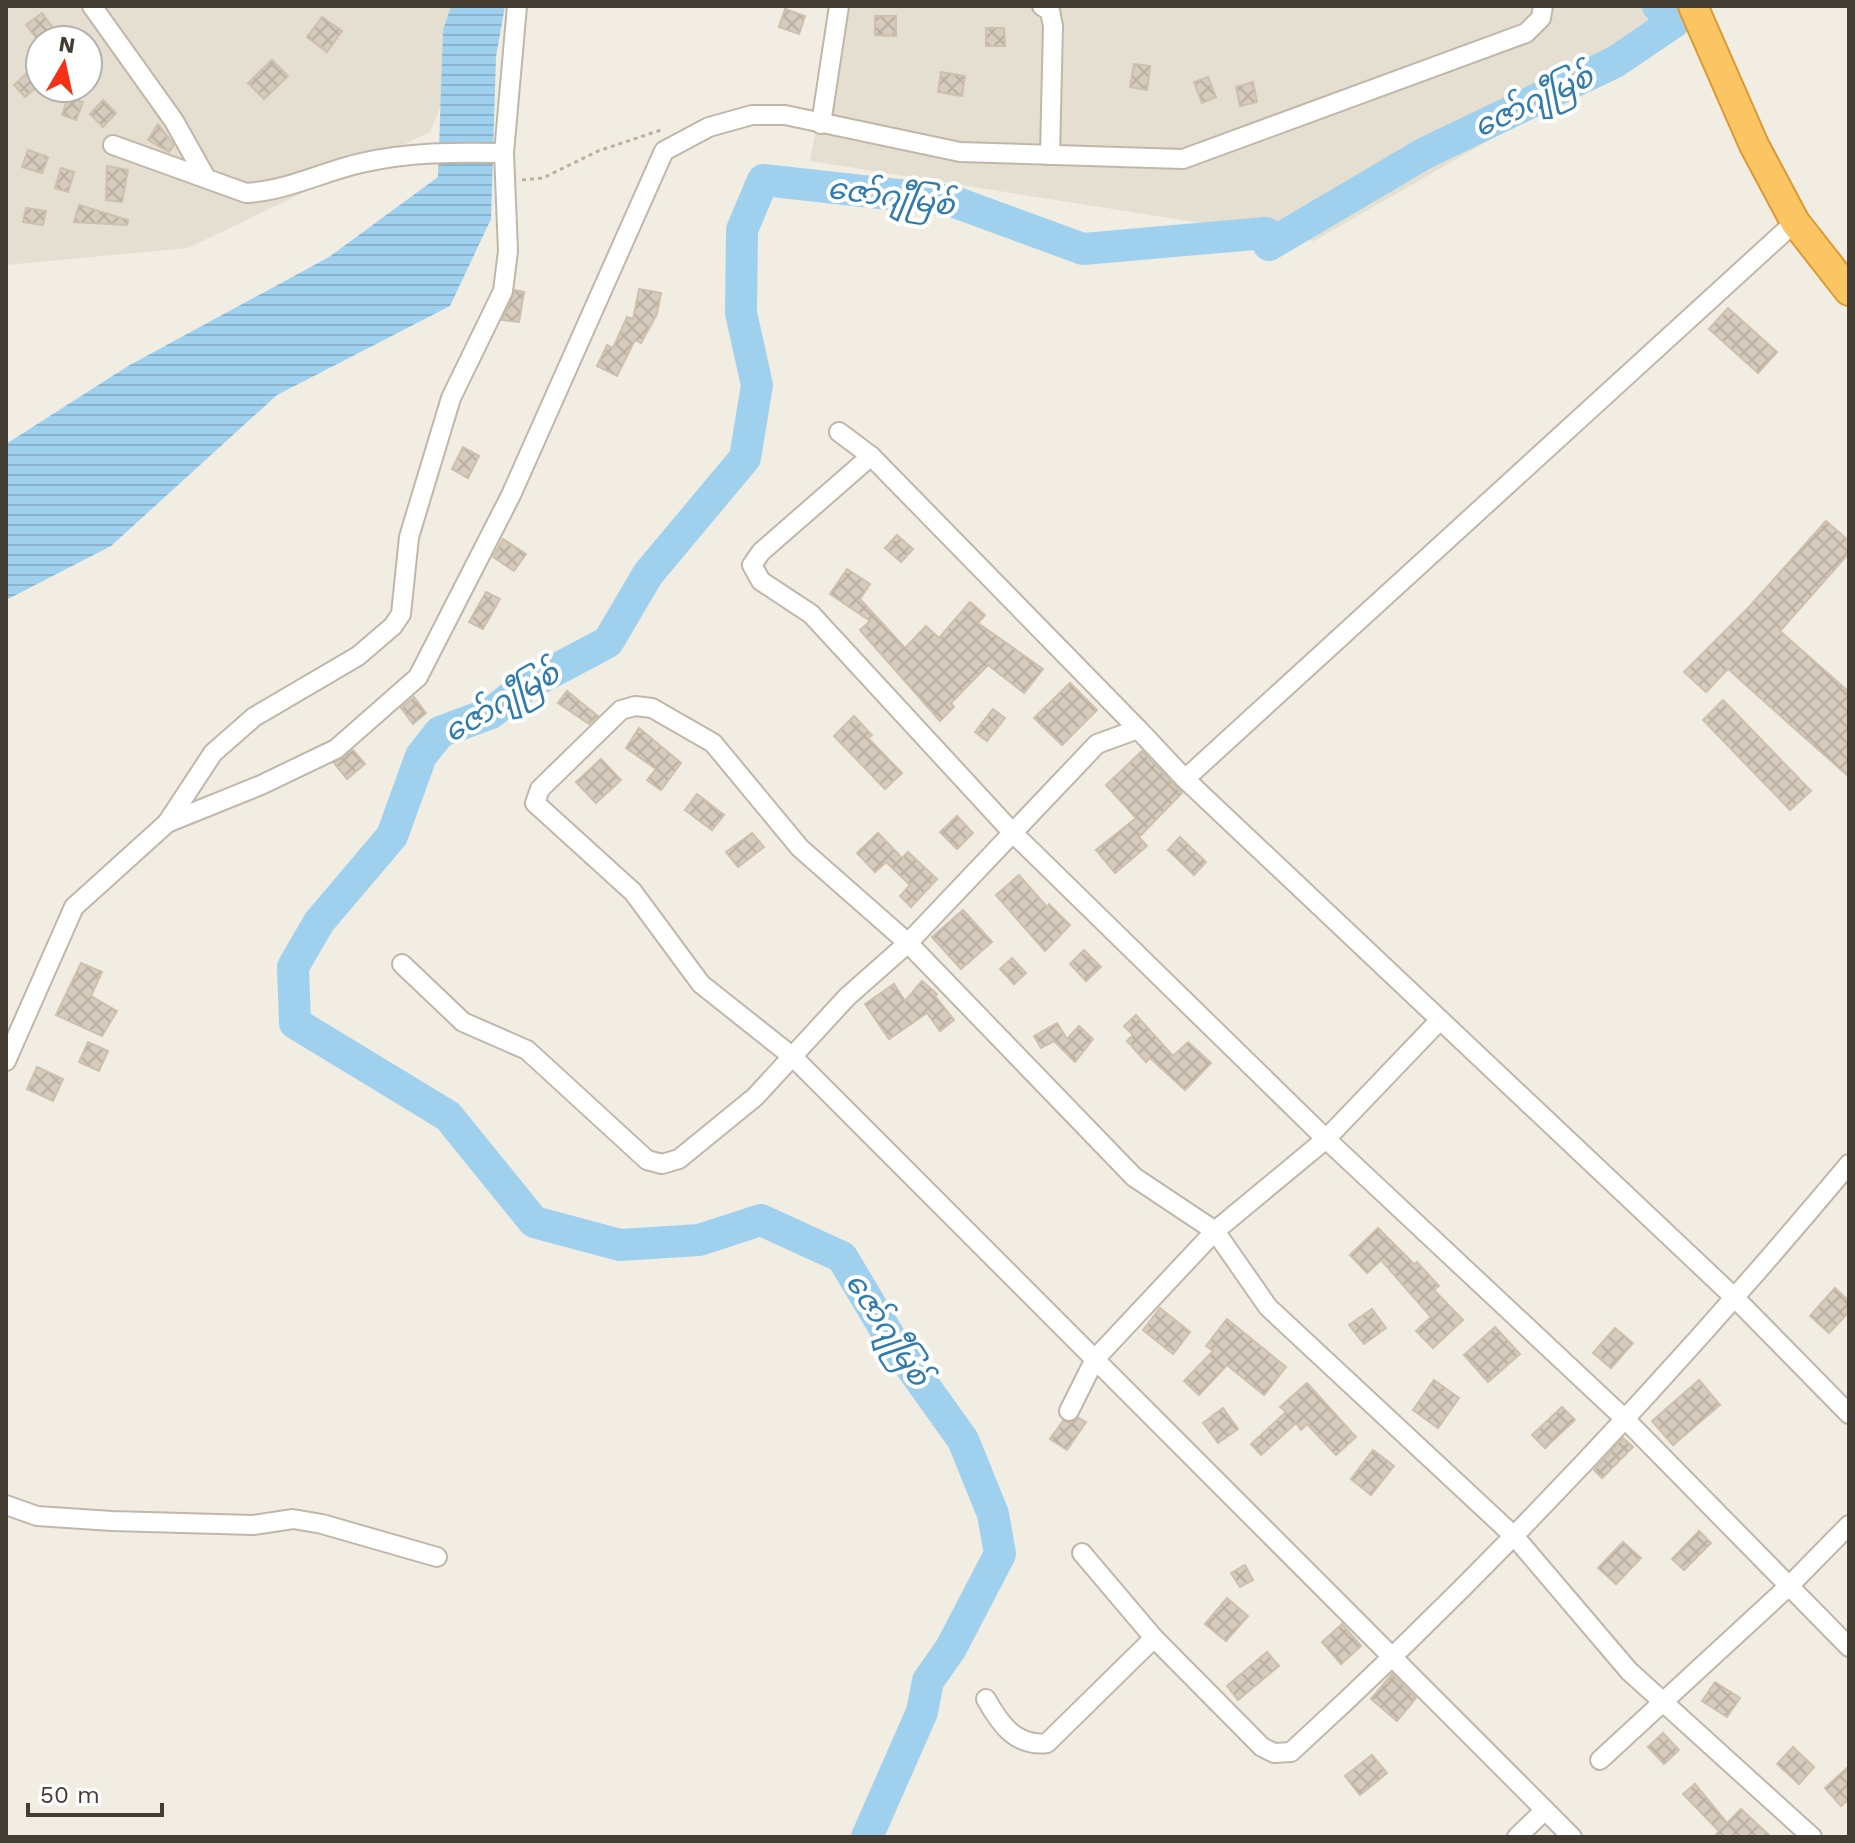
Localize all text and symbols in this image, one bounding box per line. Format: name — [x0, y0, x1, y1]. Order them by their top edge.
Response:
north arrow — [24, 24, 104, 104]
text: N — [57, 31, 77, 58]
water label: ဇော်ဂျီမြစ် — [1466, 55, 1604, 151]
water label: ဇော်ဂျီမြစ် — [824, 167, 959, 230]
water label: ဇော်ဂျီမြစ် — [435, 651, 571, 756]
water label: ဇော်ဂျီမြစ် — [832, 1264, 941, 1398]
scale bar — [28, 1767, 162, 1817]
text: 50 m — [40, 1781, 100, 1809]

